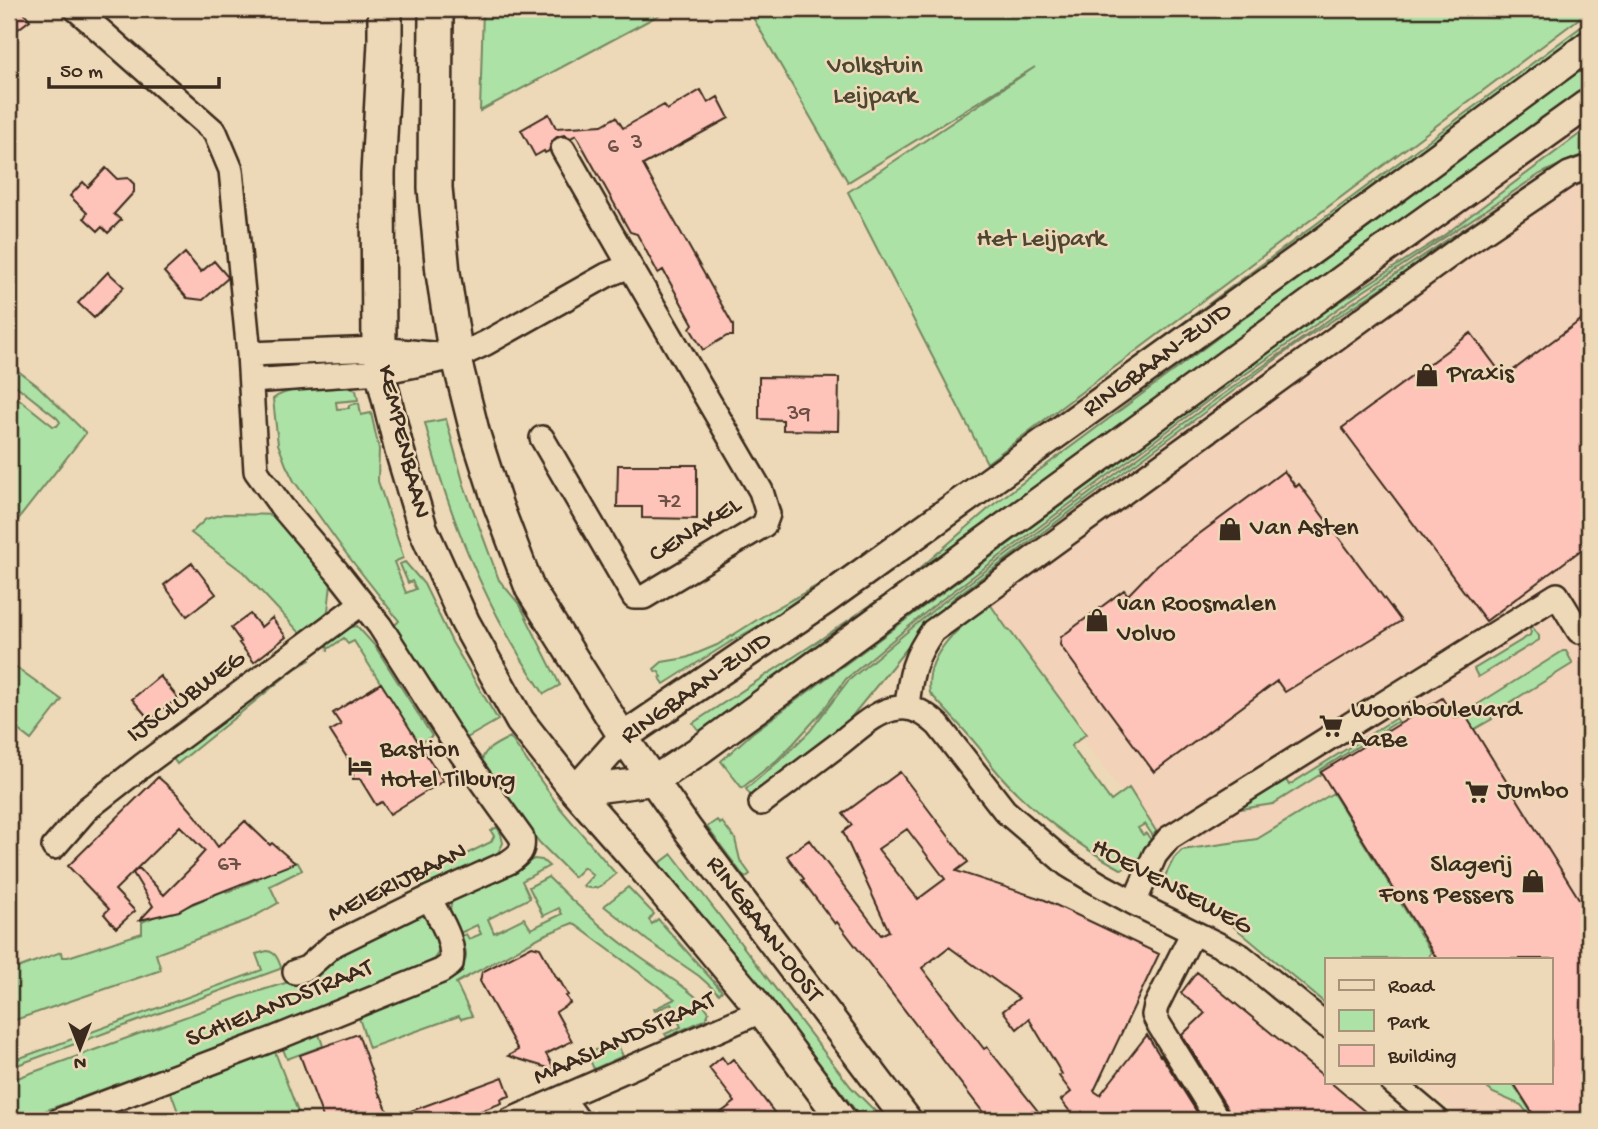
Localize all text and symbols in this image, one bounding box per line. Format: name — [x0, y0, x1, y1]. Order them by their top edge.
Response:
scale bar — [49, 46, 219, 90]
park label: Volkstuin Leijpark — [826, 52, 923, 113]
text: 50 m — [60, 61, 103, 86]
house number: 3 — [630, 130, 643, 157]
house number: 6 — [607, 134, 619, 161]
park label: Het Leijpark — [976, 225, 1108, 256]
street label: RINGBAAN-ZUID — [1077, 296, 1239, 426]
place label: Praxis — [1446, 360, 1515, 391]
shop icon: Praxis — [1413, 361, 1441, 389]
street label: KEMPENBAAN — [368, 362, 436, 522]
house number: 39 — [786, 401, 811, 428]
house number: 72 — [657, 489, 682, 516]
street label: CENAKEL — [644, 490, 749, 571]
place label: Van Asten — [1249, 514, 1359, 545]
shop icon: Van Asten — [1216, 515, 1244, 543]
place label: van Roosmalen Volvo — [1116, 590, 1277, 651]
shop icon: van Roosmalen Volvo — [1083, 606, 1111, 634]
street label: RINGBAAN-ZUID — [615, 625, 779, 753]
street label: IJSCLUBWEG — [122, 644, 254, 751]
place label: Woonboulevard AaBe — [1351, 696, 1523, 757]
supermarket icon: Woonboulevard AaBe — [1317, 712, 1345, 740]
place label: Bastion Hotel Tilburg — [379, 736, 516, 797]
hotel icon: Bastion Hotel Tilburg — [346, 752, 374, 780]
place label: Jumbo — [1497, 777, 1569, 808]
supermarket icon: Jumbo — [1463, 778, 1491, 806]
street label: HOEVENSEWEG — [1085, 833, 1258, 944]
street label: MEIERIJBAAN — [323, 837, 473, 931]
street label: RINGBAAN-OOST — [698, 851, 829, 1010]
place label: Slagerij Fons Pessers — [1378, 851, 1514, 912]
house number: 67 — [217, 852, 242, 879]
shop icon: Slagerij Fons Pessers — [1519, 867, 1547, 895]
street label: SCHIELANDSTRAAT — [182, 953, 379, 1057]
legend — [1325, 958, 1552, 1084]
text: Road — [1388, 976, 1436, 1001]
street label: MAASLANDSTRAAT — [529, 986, 722, 1094]
text: Park — [1387, 1012, 1431, 1037]
north arrow — [46, 1014, 116, 1084]
text: Building — [1387, 1046, 1457, 1071]
text: N — [74, 1050, 86, 1073]

